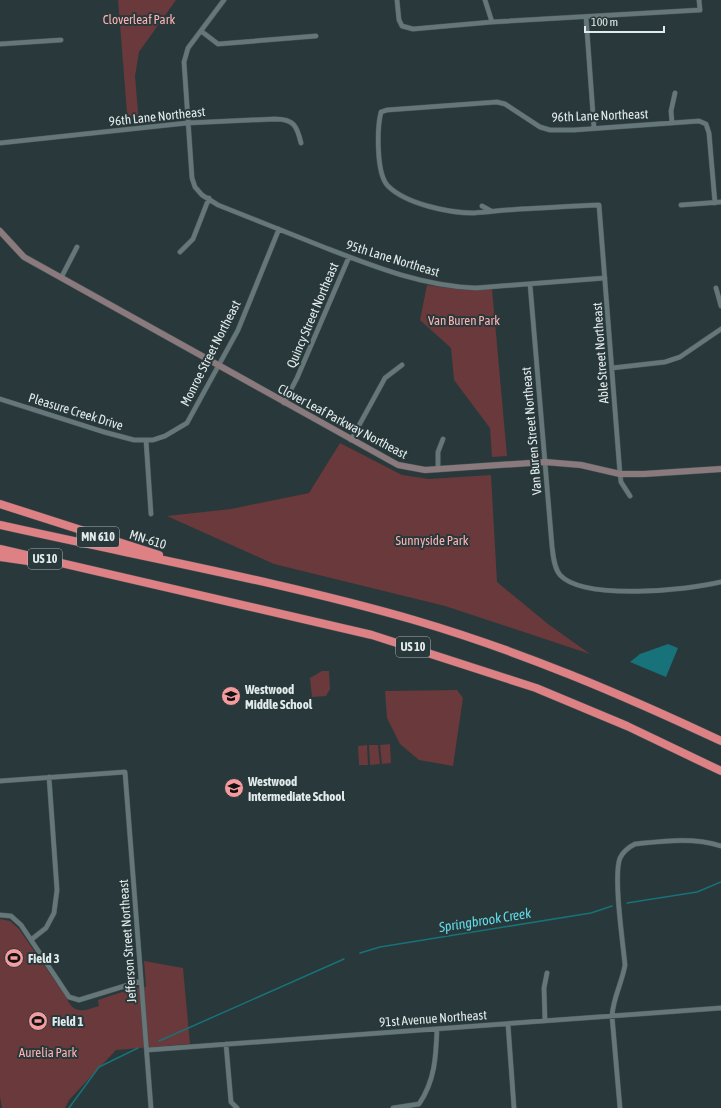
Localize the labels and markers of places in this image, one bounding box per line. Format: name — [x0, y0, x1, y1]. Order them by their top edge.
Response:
place label: Westwood Middle School — [244, 682, 313, 712]
school or university icon: Westwood Middle School — [220, 685, 242, 707]
place label: Westwood Intermediate School — [247, 774, 345, 804]
school or university icon: Westwood Intermediate School — [223, 777, 245, 799]
sports icon: Field 3 — [3, 947, 25, 969]
place label: Field 3 — [28, 951, 60, 966]
sports icon: Field 1 — [27, 1010, 49, 1032]
place label: Field 1 — [52, 1014, 84, 1029]

